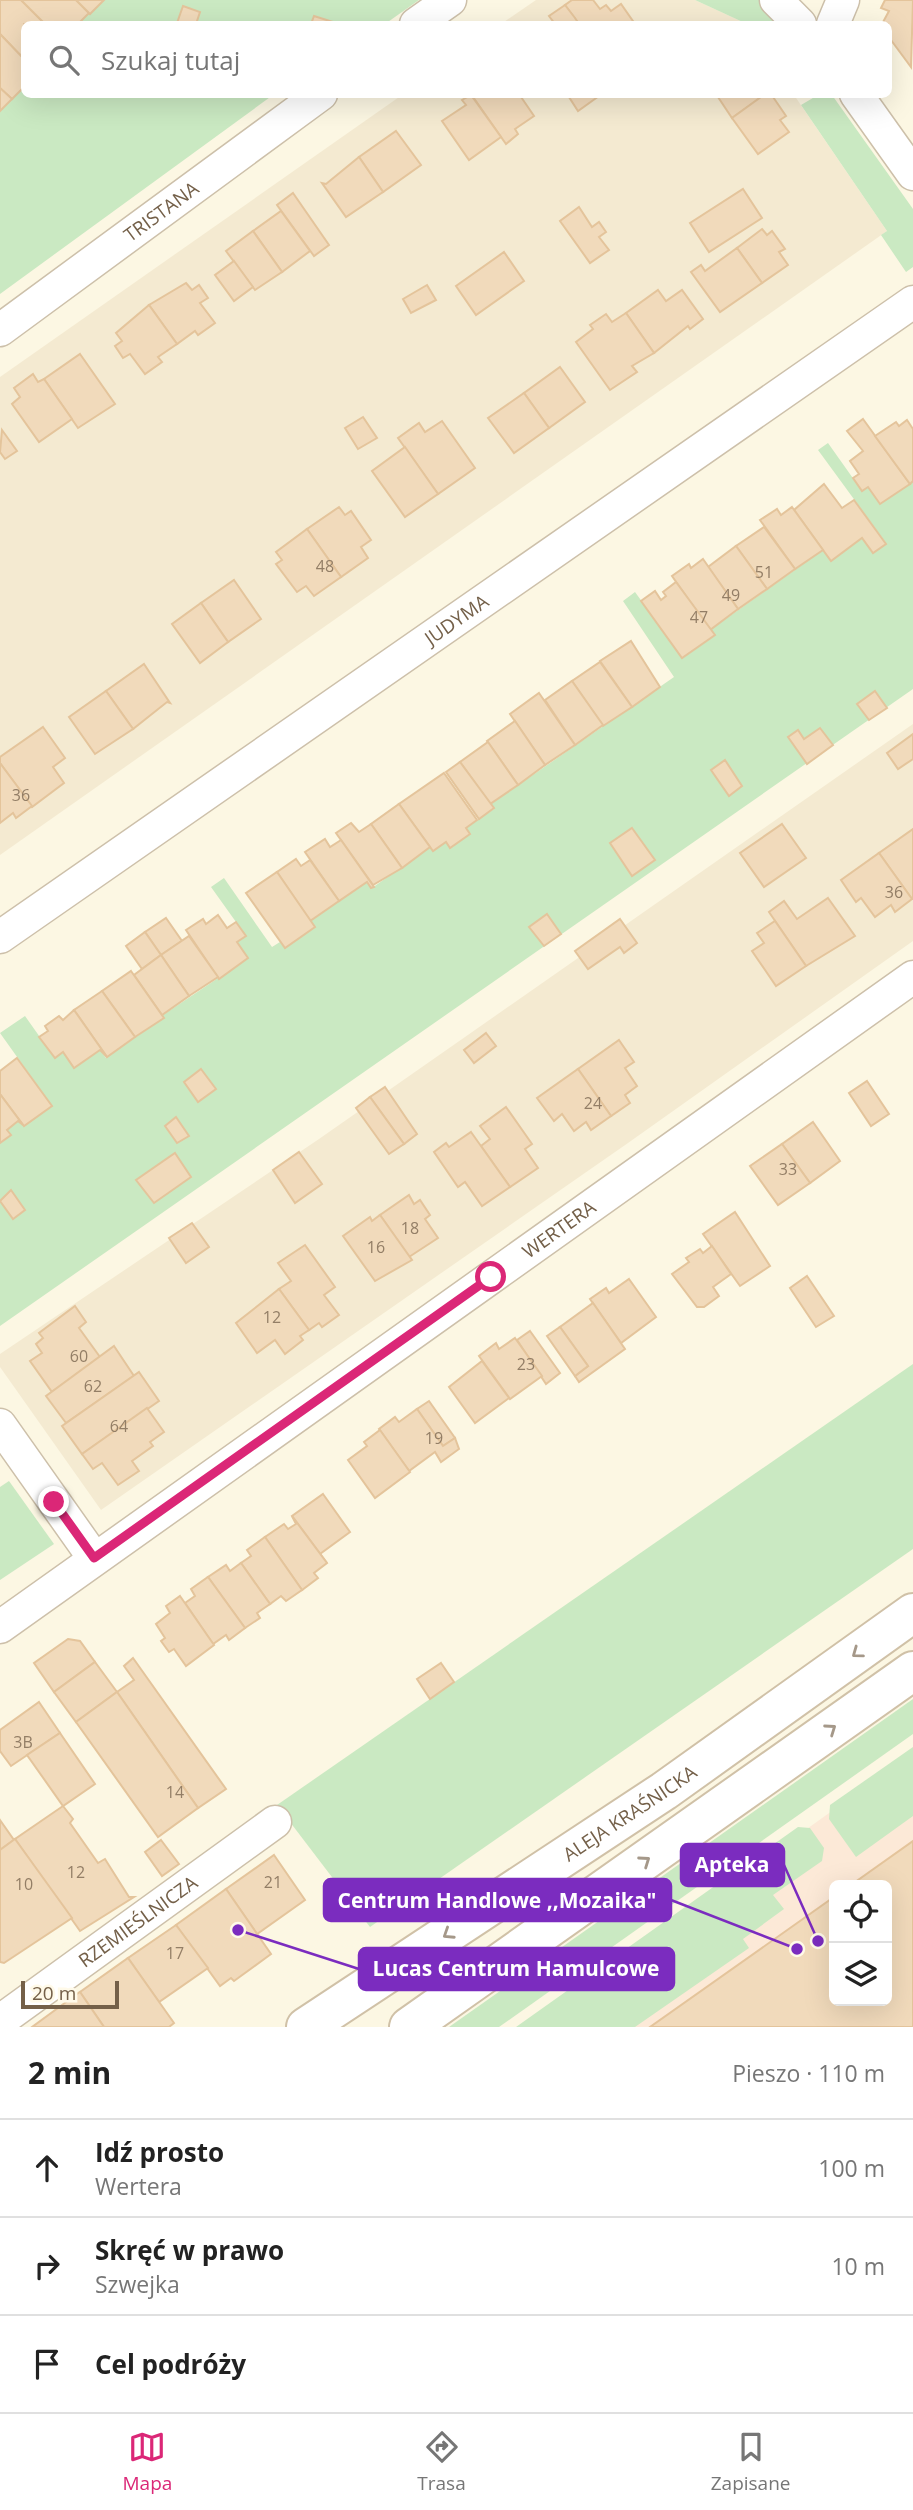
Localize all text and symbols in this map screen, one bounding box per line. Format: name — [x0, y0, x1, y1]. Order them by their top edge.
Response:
search box — [21, 21, 892, 98]
icon: search — [45, 41, 83, 79]
text: Szukaj tutaj — [101, 42, 240, 78]
street label: TRISTANA — [118, 175, 204, 248]
house number: 48 — [316, 555, 334, 577]
house number: 51 — [755, 561, 773, 583]
house number: 49 — [722, 584, 740, 606]
street label: JUDYMA — [418, 588, 494, 652]
house number: 47 — [690, 606, 708, 628]
house number: 36 — [12, 784, 30, 806]
house number: 36 — [885, 881, 903, 903]
house number: 24 — [584, 1092, 602, 1114]
house number: 33 — [779, 1158, 797, 1180]
street label: WERTERA — [517, 1194, 601, 1264]
house number: 18 — [401, 1217, 419, 1239]
house number: 16 — [367, 1236, 385, 1258]
route start — [475, 1261, 506, 1292]
house number: 12 — [263, 1306, 281, 1328]
house number: 60 — [70, 1345, 88, 1367]
house number: 23 — [517, 1353, 535, 1375]
house number: 62 — [84, 1375, 102, 1397]
house number: 64 — [110, 1415, 128, 1437]
house number: 19 — [425, 1427, 443, 1449]
route end — [38, 1486, 69, 1517]
one-way arrow — [853, 1645, 865, 1657]
one-way arrow — [823, 1725, 836, 1737]
house number: 3B — [13, 1731, 33, 1753]
street label: ALEJA KRAŚNICKA — [558, 1759, 702, 1867]
house number: 14 — [166, 1781, 184, 1803]
callout: Apteka — [681, 1844, 784, 1886]
text: Apteka — [694, 1850, 770, 1878]
one-way arrow — [637, 1856, 650, 1869]
house number: 12 — [67, 1861, 85, 1883]
street label: RZEMIEŚLNICZA — [73, 1869, 202, 1973]
house number: 21 — [264, 1871, 282, 1893]
house number: 10 — [15, 1873, 33, 1895]
callout: Centrum Handlowe ,,Mozaika" — [324, 1879, 671, 1921]
map controls — [829, 1880, 892, 2006]
button: locate — [829, 1880, 892, 1943]
text: Centrum Handlowe ,,Mozaika" — [338, 1886, 656, 1914]
one-way arrow — [442, 1926, 455, 1939]
house number: 17 — [166, 1942, 184, 1964]
button: layers — [829, 1943, 892, 2006]
callout: Lucas Centrum Hamulcowe — [359, 1948, 674, 1990]
text: Lucas Centrum Hamulcowe — [373, 1954, 659, 1982]
scale bar — [21, 1978, 119, 2010]
text: 20 m — [32, 1980, 76, 2006]
text: 2 min — [28, 2052, 111, 2093]
text: Pieszo · 110 m — [732, 2057, 885, 2089]
text: Idź prosto — [95, 2134, 224, 2170]
icon: ahead — [28, 2149, 66, 2187]
text: 100 m — [818, 2152, 885, 2184]
text: Wertera — [95, 2170, 182, 2202]
text: Skręć w prawo — [95, 2232, 284, 2268]
icon: right — [28, 2247, 66, 2285]
text: 10 m — [831, 2250, 885, 2282]
text: Szwejka — [95, 2268, 180, 2300]
icon: arrive — [28, 2345, 66, 2383]
text: Cel podróży — [95, 2346, 246, 2382]
tab: Mapa — [122, 2428, 172, 2496]
tab: Trasa — [417, 2428, 466, 2496]
tab: Zapisane — [711, 2428, 791, 2496]

